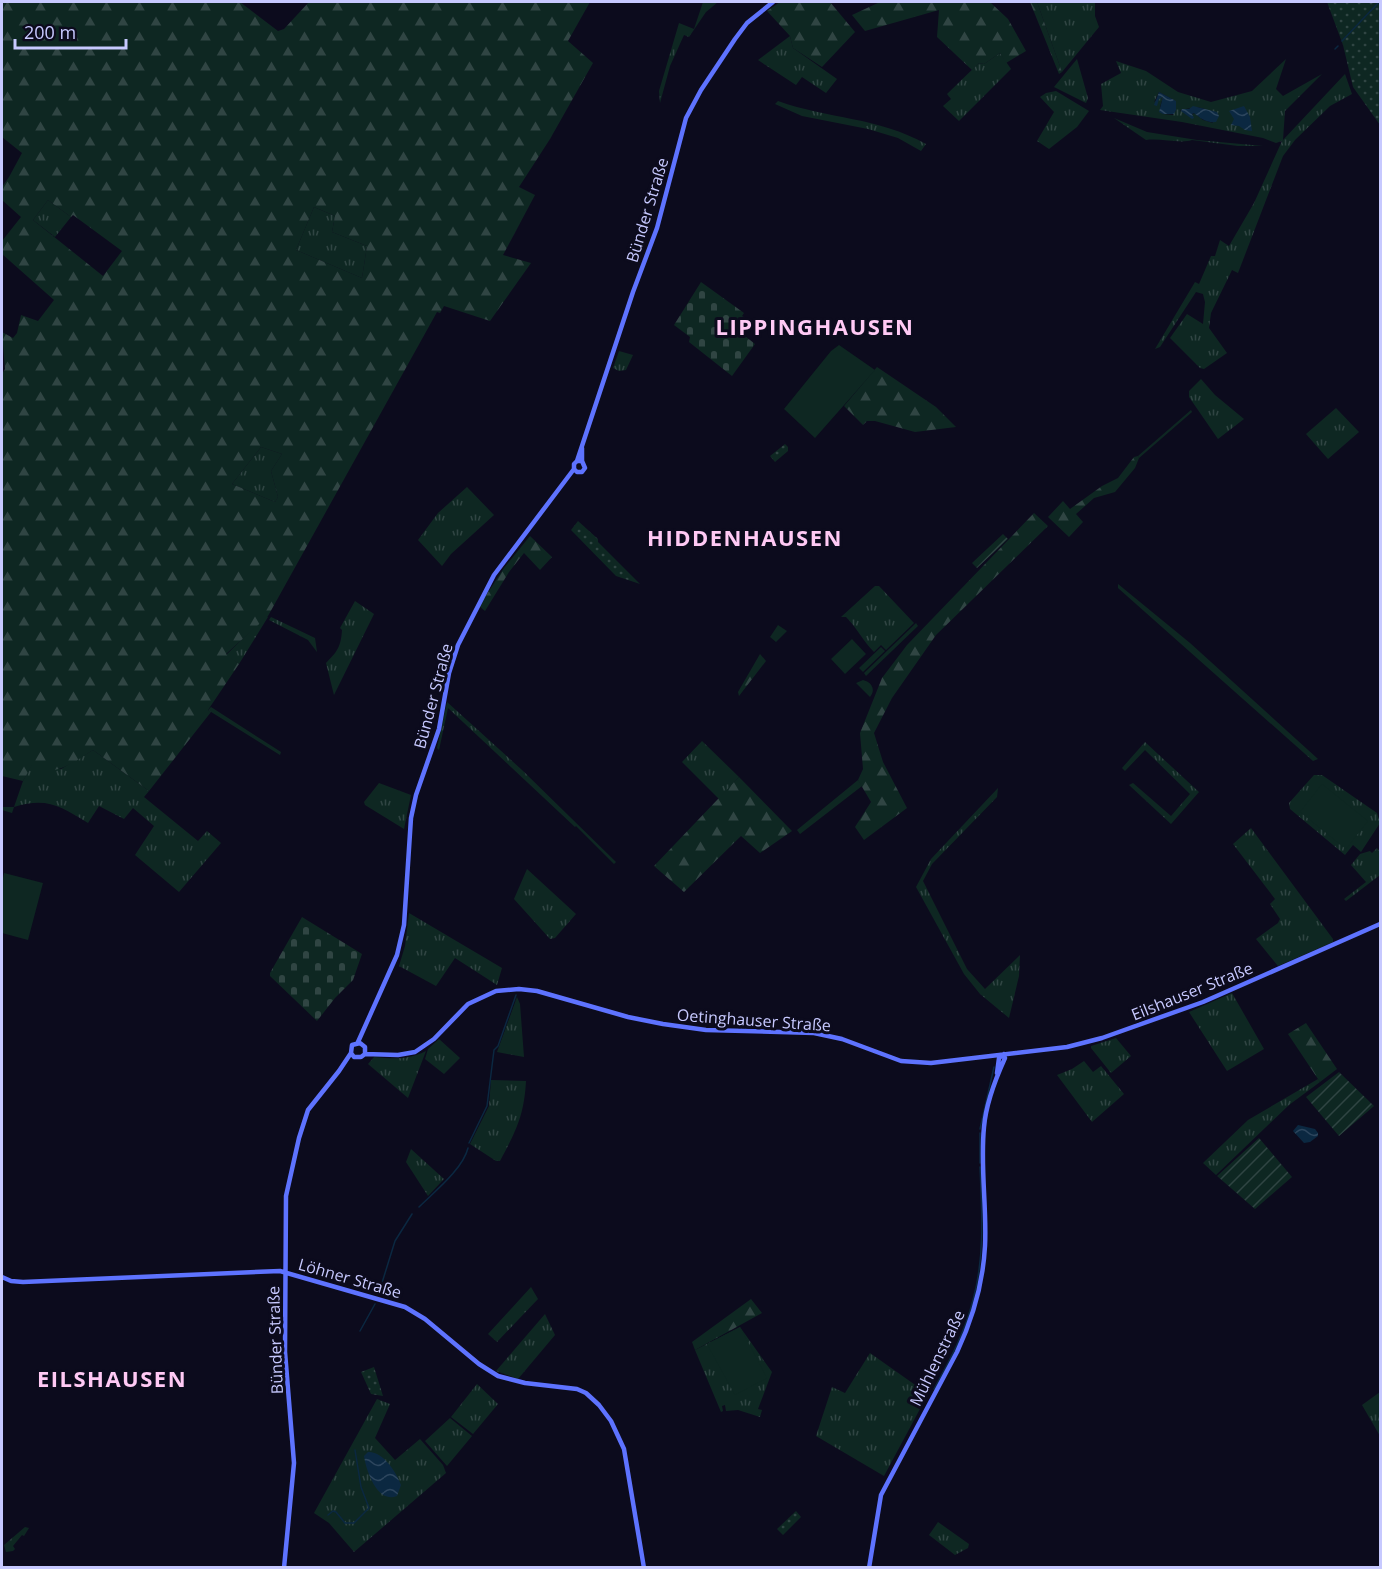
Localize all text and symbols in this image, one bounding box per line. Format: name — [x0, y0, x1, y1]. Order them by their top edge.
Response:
scale bar — [15, 12, 126, 50]
text: 200 m — [24, 20, 76, 44]
street label: Bünder Straße — [621, 155, 673, 265]
district label: LIPPINGHAUSEN — [716, 311, 914, 341]
district label: HIDDENHAUSEN — [647, 522, 843, 552]
street label: Bünder Straße — [408, 641, 458, 751]
street label: Eilshauser Straße — [1128, 957, 1256, 1025]
street label: Oetinghauser Straße — [676, 1004, 832, 1036]
street label: Löhner Straße — [296, 1253, 404, 1303]
street label: Bünder Straße — [262, 1285, 288, 1394]
street label: Mühlenstraße — [904, 1306, 970, 1410]
district label: EILSHAUSEN — [37, 1363, 187, 1393]

